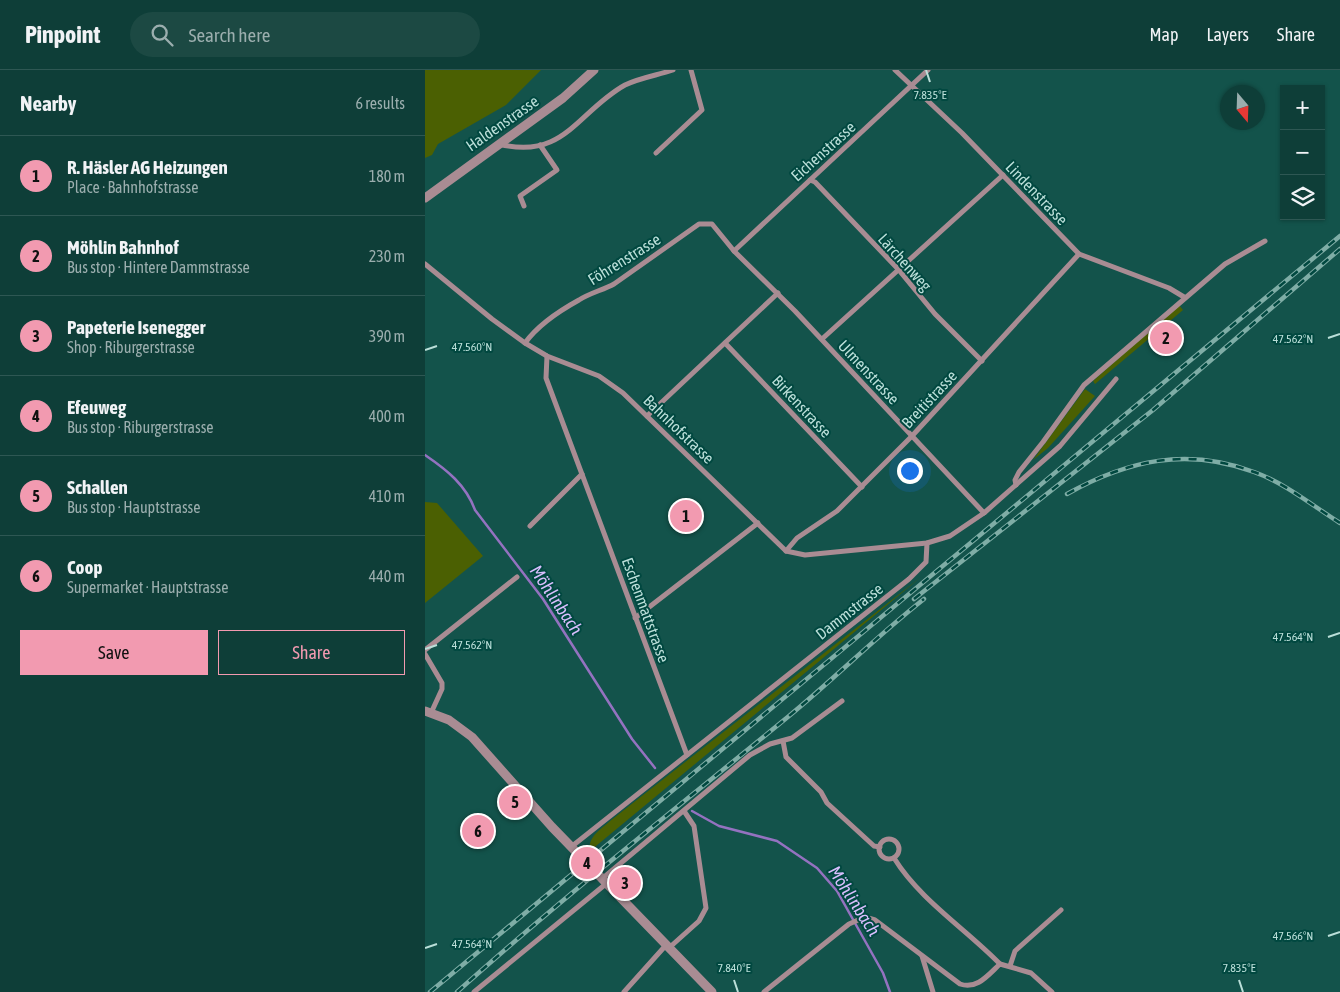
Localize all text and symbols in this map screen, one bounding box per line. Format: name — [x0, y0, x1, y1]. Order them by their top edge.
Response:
search box — [130, 12, 480, 57]
text: Pinpoint — [25, 21, 100, 48]
icon: search — [148, 21, 176, 49]
text: Search here — [188, 24, 270, 46]
text: Map — [1149, 24, 1178, 45]
text: Layers — [1206, 24, 1249, 45]
text: Share — [1277, 24, 1315, 45]
north arrow — [1220, 85, 1265, 130]
map controls — [1280, 85, 1325, 220]
button: + — [1280, 85, 1325, 130]
text: 7.835°E — [913, 88, 947, 102]
text: Nearby — [20, 91, 76, 115]
street label: Haldenstrasse — [462, 92, 542, 154]
text: 6 results — [355, 94, 405, 112]
street label: Eichenstrasse — [787, 118, 859, 184]
button: − — [1280, 130, 1325, 175]
text: R. Häsler AG Heizungen — [67, 156, 228, 178]
street label: Lindenstrasse — [1002, 158, 1072, 228]
text: 1 — [32, 167, 40, 185]
text: 180 m — [369, 167, 405, 185]
button: layers — [1280, 175, 1325, 220]
text: Place · Bahnhofstrasse — [67, 178, 198, 196]
street label: Föhrenstrasse — [585, 230, 663, 288]
street label: Lärchenweg — [874, 230, 935, 295]
text: Möhlin Bahnhof — [67, 236, 179, 258]
text: 2 — [32, 247, 40, 265]
text: 230 m — [369, 247, 405, 265]
text: Bus stop · Hintere Dammstrasse — [67, 258, 250, 276]
text: Papeterie Isenegger — [67, 316, 205, 338]
pin: 2 — [1150, 319, 1182, 357]
text: 3 — [32, 327, 40, 345]
text: 390 m — [369, 327, 405, 345]
text: 47.562°N — [1273, 332, 1313, 346]
street label: Ulmenstrasse — [835, 336, 903, 408]
text: Shop · Riburgerstrasse — [67, 338, 195, 356]
text: 47.560°N — [452, 340, 492, 354]
street label: Breitistrasse — [898, 366, 960, 432]
street label: Birkenstrasse — [769, 371, 835, 441]
street label: Bahnhofstrasse — [640, 391, 718, 467]
text: Efeuweg — [67, 396, 126, 418]
text: 4 — [32, 407, 40, 425]
text: 400 m — [369, 407, 405, 425]
text: Bus stop · Riburgerstrasse — [67, 418, 214, 436]
your location — [897, 458, 923, 484]
text: Schallen — [67, 476, 128, 498]
text: 5 — [32, 487, 40, 505]
text: 410 m — [369, 487, 405, 505]
pin: 1 — [670, 497, 702, 535]
text: Bus stop · Hauptstrasse — [67, 498, 200, 516]
street label: Eschenmattstrasse — [619, 555, 673, 665]
text: Coop — [67, 556, 102, 578]
water label: Möhlinbach — [526, 561, 587, 639]
text: 6 — [32, 567, 40, 585]
text: 440 m — [369, 567, 405, 585]
text: Supermarket · Hauptstrasse — [67, 578, 228, 596]
street label: Dammstrasse — [812, 579, 886, 643]
button: Save — [20, 630, 208, 675]
button: Share — [218, 630, 405, 675]
text: 47.564°N — [1273, 630, 1313, 644]
text: 47.562°N — [452, 638, 492, 652]
pin: 5 — [499, 783, 531, 821]
pin: 6 — [462, 812, 494, 850]
pin: 4 — [571, 844, 603, 882]
water label: Möhlinbach — [824, 862, 885, 940]
pin: 3 — [609, 864, 641, 902]
text: 47.566°N — [1273, 929, 1313, 943]
text: 47.564°N — [452, 937, 492, 951]
text: 7.840°E — [717, 961, 751, 975]
text: 7.835°E — [1222, 961, 1256, 975]

